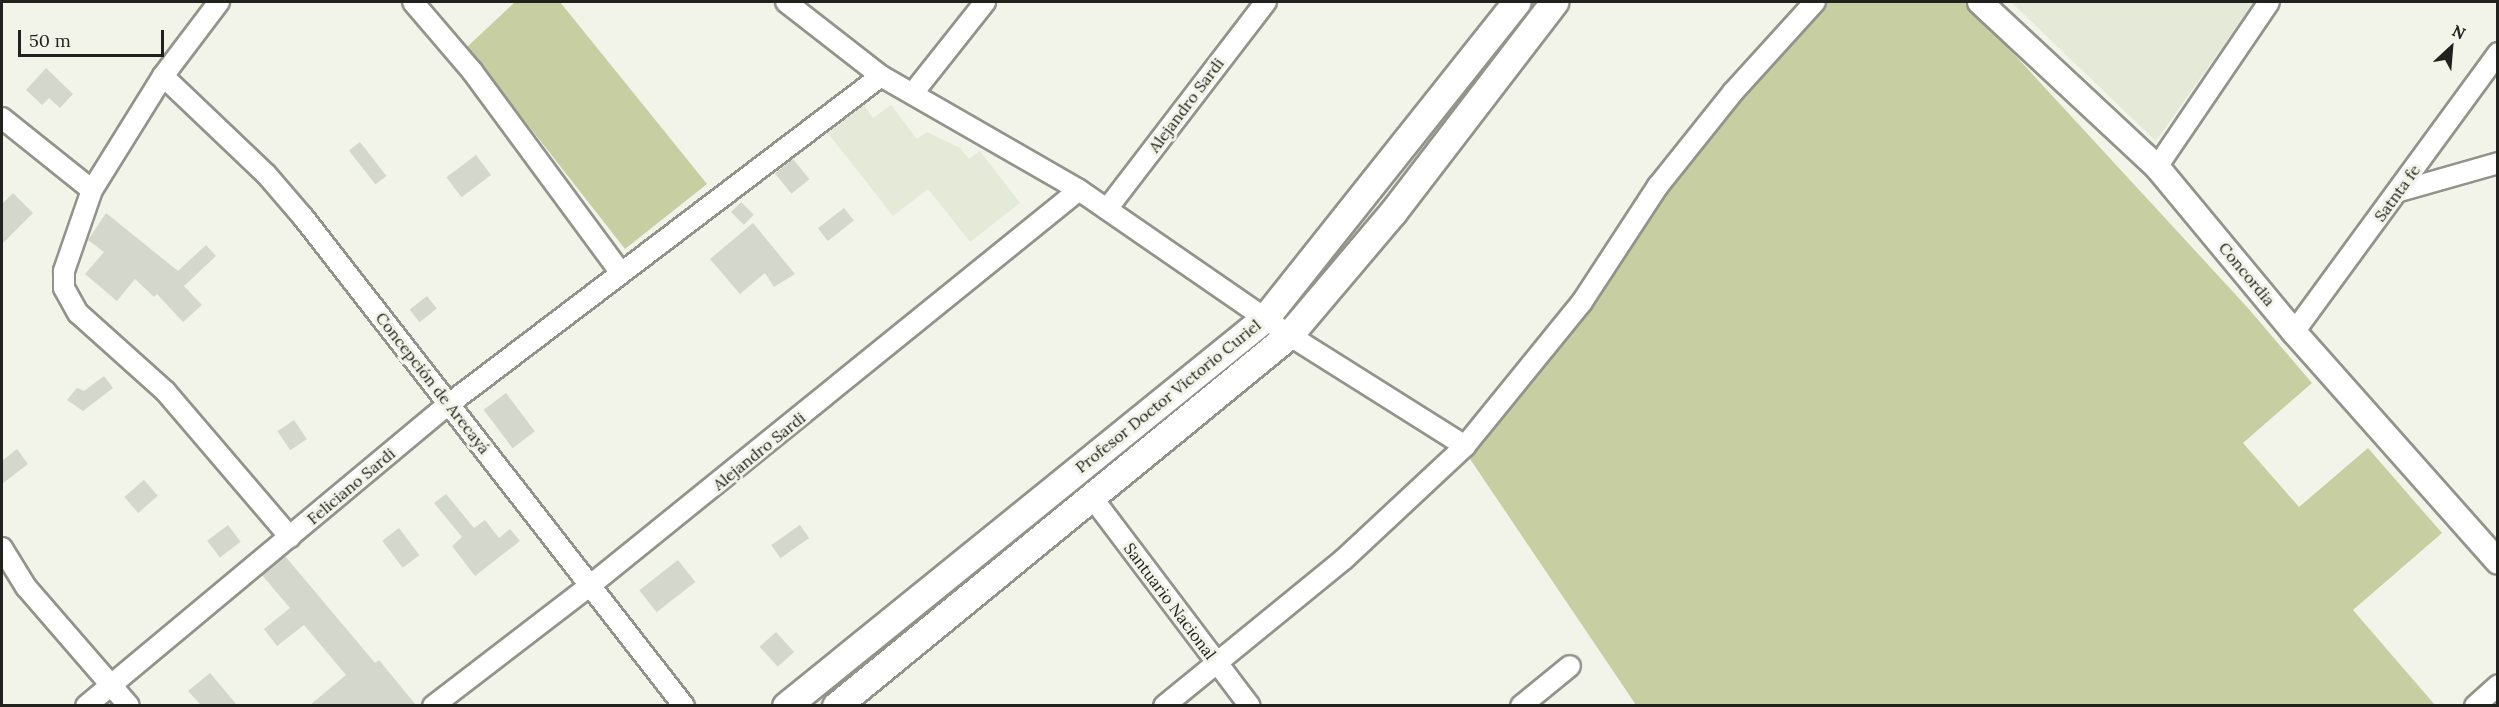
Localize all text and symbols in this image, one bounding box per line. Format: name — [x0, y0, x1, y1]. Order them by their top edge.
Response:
scale bar — [21, 18, 166, 56]
north arrow — [2421, 18, 2481, 78]
text: N — [2449, 20, 2469, 44]
text: 50 m — [29, 29, 71, 52]
street label: Alejandro Sardi — [1144, 54, 1228, 156]
street label: Satnta fe — [2370, 161, 2424, 225]
street label: Concordia — [2215, 238, 2279, 310]
street label: Concepción de Arecayá — [372, 308, 494, 458]
street label: Profesor Doctor Victorio Curiel — [1071, 315, 1265, 477]
street label: Alejandro Sardi — [709, 408, 809, 494]
street label: Feliciano Sardi — [303, 444, 399, 528]
street label: Santuario Nacional — [1120, 539, 1220, 663]

